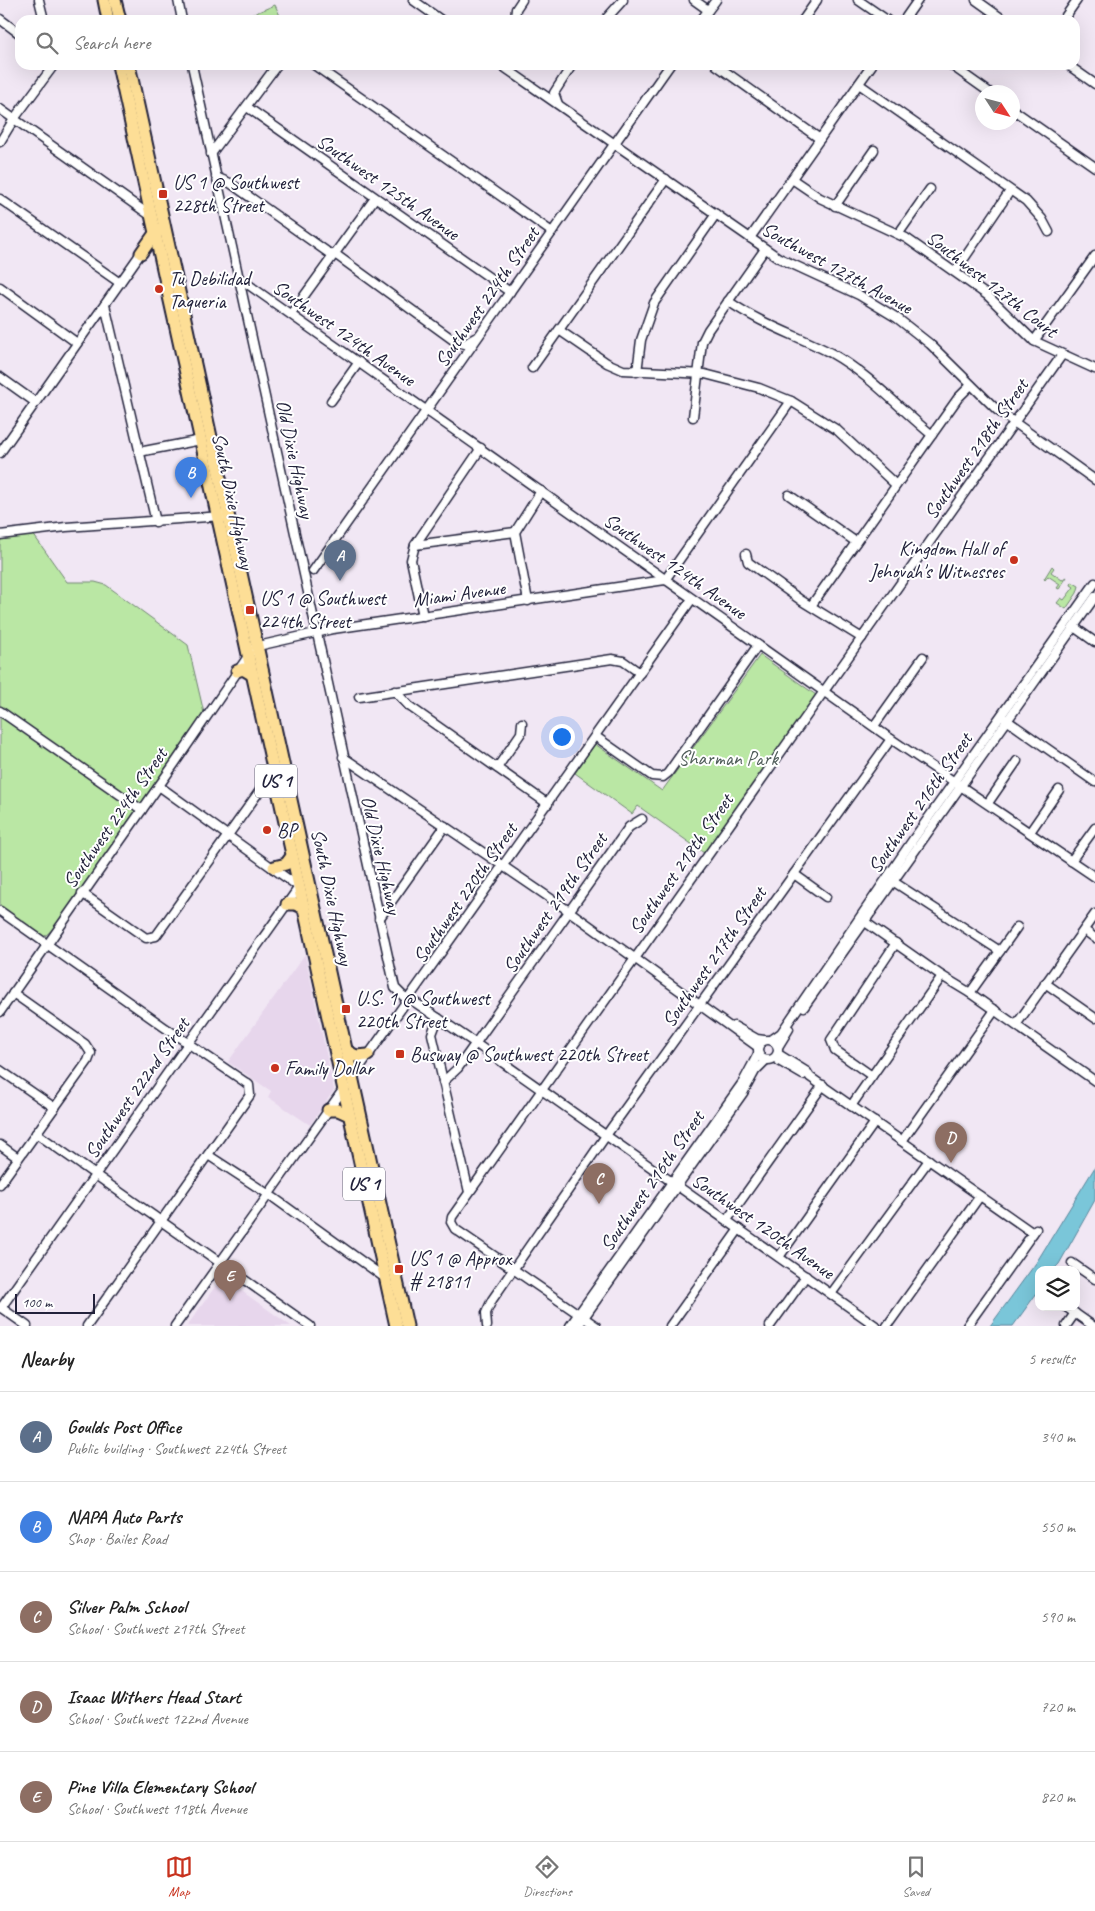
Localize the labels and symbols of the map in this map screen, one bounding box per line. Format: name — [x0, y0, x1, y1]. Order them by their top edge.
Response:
north arrow — [975, 85, 1020, 130]
street label: Southwest 125th Avenue — [312, 128, 465, 246]
place label: US 1 @ Southwest 228th Street — [173, 170, 301, 218]
marker: US 1 @ Southwest 228th Street — [157, 188, 169, 200]
street label: Southwest 127th Avenue — [757, 216, 918, 320]
street label: Southwest 224th Street — [429, 220, 546, 372]
street label: Southwest 127th Court — [921, 225, 1065, 345]
place label: Tu Debilidad Taqueria — [169, 266, 253, 314]
street label: Southwest 124th Avenue — [268, 274, 421, 392]
marker: Tu Debilidad Taqueria — [153, 283, 165, 295]
street label: Southwest 218th Street — [918, 372, 1035, 524]
street label: Old Dixie Highway — [270, 398, 320, 523]
street label: South Dixie Highway — [206, 431, 260, 573]
pin: B — [175, 457, 207, 498]
street label: Southwest 124th Avenue — [599, 507, 752, 625]
place label: Kingdom Hall of Jehovah's Witnesses — [869, 536, 1008, 584]
pin: A — [324, 540, 356, 581]
marker: Kingdom Hall of Jehovah's Witnesses — [1008, 554, 1020, 566]
street label: Miami Avenue — [412, 575, 508, 613]
place label: US 1 @ Southwest 224th Street — [260, 586, 388, 634]
marker: US 1 @ Southwest 224th Street — [244, 604, 256, 616]
your location — [549, 724, 575, 750]
street label: Southwest 216th Street — [862, 726, 979, 878]
street label: Southwest 224th Street — [57, 741, 174, 893]
park label: Sharman Park — [678, 746, 779, 771]
road number: US 1 — [255, 764, 297, 798]
street label: Southwest 218th Street — [623, 787, 740, 939]
street label: Old Dixie Highway — [355, 794, 407, 919]
street label: Southwest 220th Street — [407, 816, 524, 968]
place label: BP — [277, 818, 299, 843]
marker: BP — [261, 824, 273, 836]
street label: Southwest 219th Street — [497, 826, 614, 978]
street label: South Dixie Highway — [305, 827, 359, 969]
street label: Southwest 217th Street — [656, 880, 773, 1032]
place label: U.S. 1 @ Southwest 220th Street — [356, 986, 492, 1034]
marker: U.S. 1 @ Southwest 220th Street — [340, 1003, 352, 1015]
street label: Southwest 222nd Street — [79, 1011, 196, 1163]
place label: Busway @ Southwest 220th Street — [410, 1042, 650, 1067]
marker: Busway @ Southwest 220th Street — [394, 1048, 406, 1060]
place label: Family Dollar — [285, 1056, 375, 1081]
marker: Family Dollar — [269, 1062, 281, 1074]
street label: Southwest 216th Street — [594, 1104, 711, 1256]
pin: D — [935, 1122, 967, 1163]
pin: C — [583, 1163, 615, 1204]
street label: Southwest 120th Avenue — [687, 1167, 840, 1285]
road number: US 1 — [343, 1168, 385, 1200]
place label: US 1 @ Approx # 21811 — [409, 1246, 513, 1294]
pin: E — [214, 1260, 246, 1301]
marker: US 1 @ Approx # 21811 — [393, 1263, 405, 1275]
scale bar — [15, 1291, 95, 1314]

